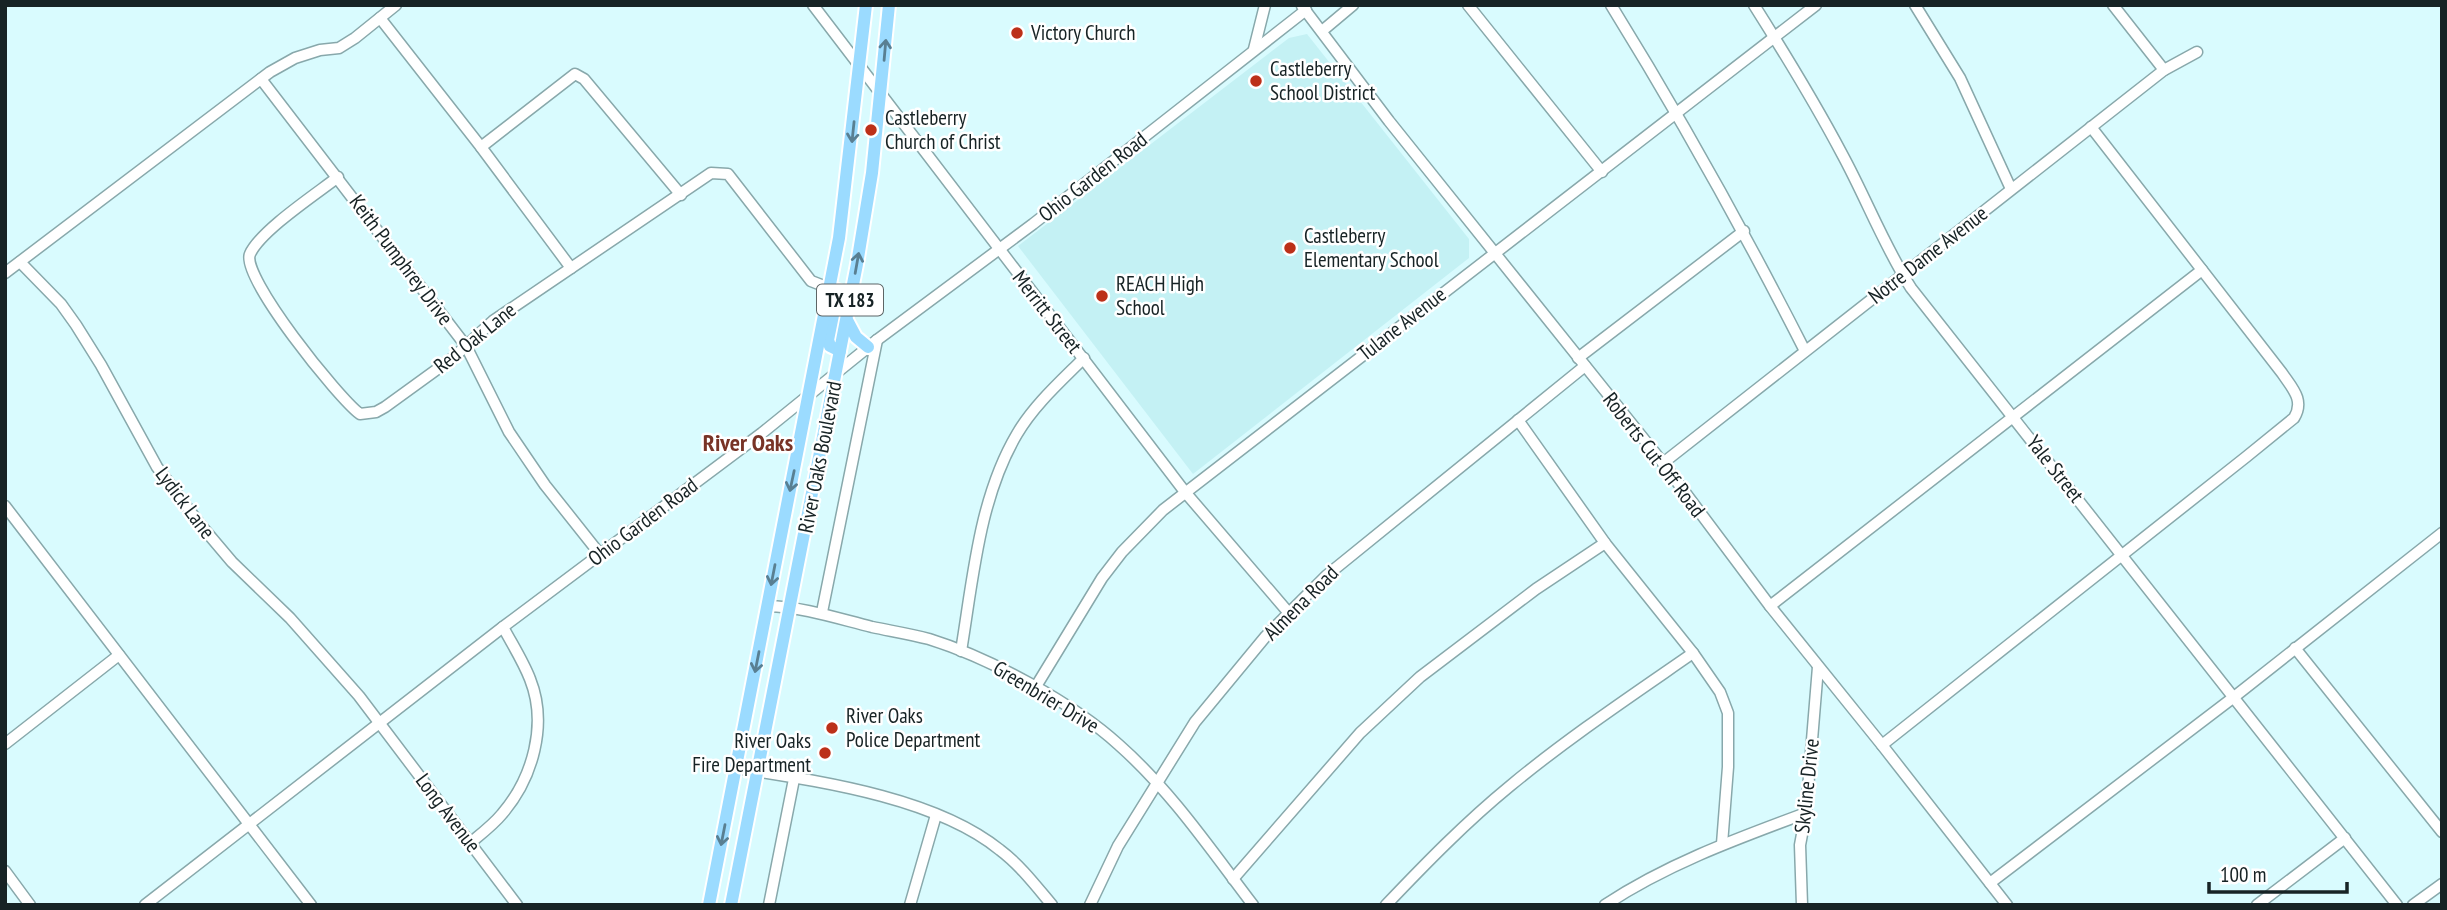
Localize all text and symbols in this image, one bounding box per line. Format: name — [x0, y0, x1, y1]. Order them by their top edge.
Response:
place label: Victory Church — [1030, 19, 1135, 46]
marker: Victory Church — [1009, 25, 1025, 41]
one-way arrow — [879, 39, 892, 62]
place label: Castleberry School District — [1270, 55, 1375, 106]
marker: Castleberry School District — [1248, 73, 1264, 89]
place label: Castleberry Church of Christ — [885, 104, 1001, 155]
one-way arrow — [846, 120, 859, 143]
marker: Castleberry Church of Christ — [863, 122, 879, 138]
street label: Ohio Garden Road — [1033, 126, 1152, 227]
street label: Keith Pumphrey Drive — [344, 189, 459, 330]
street label: Notre Dame Avenue — [1863, 200, 1993, 310]
place label: Castleberry Elementary School — [1304, 222, 1439, 273]
marker: Castleberry Elementary School — [1282, 240, 1298, 256]
one-way arrow — [851, 252, 864, 275]
street label: Merritt Street — [1007, 265, 1088, 359]
place label: REACH High School — [1116, 270, 1204, 321]
street label: Tulane Avenue — [1352, 281, 1451, 367]
road number: TX 183 — [817, 284, 883, 316]
marker: REACH High School — [1094, 288, 1110, 304]
street label: Red Oak Lane — [428, 296, 521, 379]
street label: River Oaks Boulevard — [792, 379, 847, 535]
street label: Roberts Cut Off Road — [1597, 387, 1712, 522]
district label: River Oaks — [703, 427, 793, 458]
street label: Yale Street — [2021, 430, 2090, 508]
street label: Lydick Lane — [150, 461, 221, 544]
one-way arrow — [785, 469, 799, 492]
street label: Ohio Garden Road — [582, 472, 703, 572]
street label: Almena Road — [1257, 559, 1344, 646]
one-way arrow — [766, 563, 780, 586]
one-way arrow — [749, 650, 763, 673]
street label: Greenbrier Drive — [988, 654, 1104, 739]
place label: River Oaks Police Department — [846, 702, 980, 753]
marker: River Oaks Police Department — [824, 720, 840, 736]
place label: River Oaks Fire Department — [692, 727, 811, 778]
street label: Skyline Drive — [1788, 737, 1825, 835]
marker: River Oaks Fire Department — [817, 745, 833, 761]
street label: Long Avenue — [410, 768, 487, 858]
one-way arrow — [716, 823, 729, 846]
scale bar — [2209, 850, 2347, 894]
text: 100 m — [2220, 861, 2266, 888]

